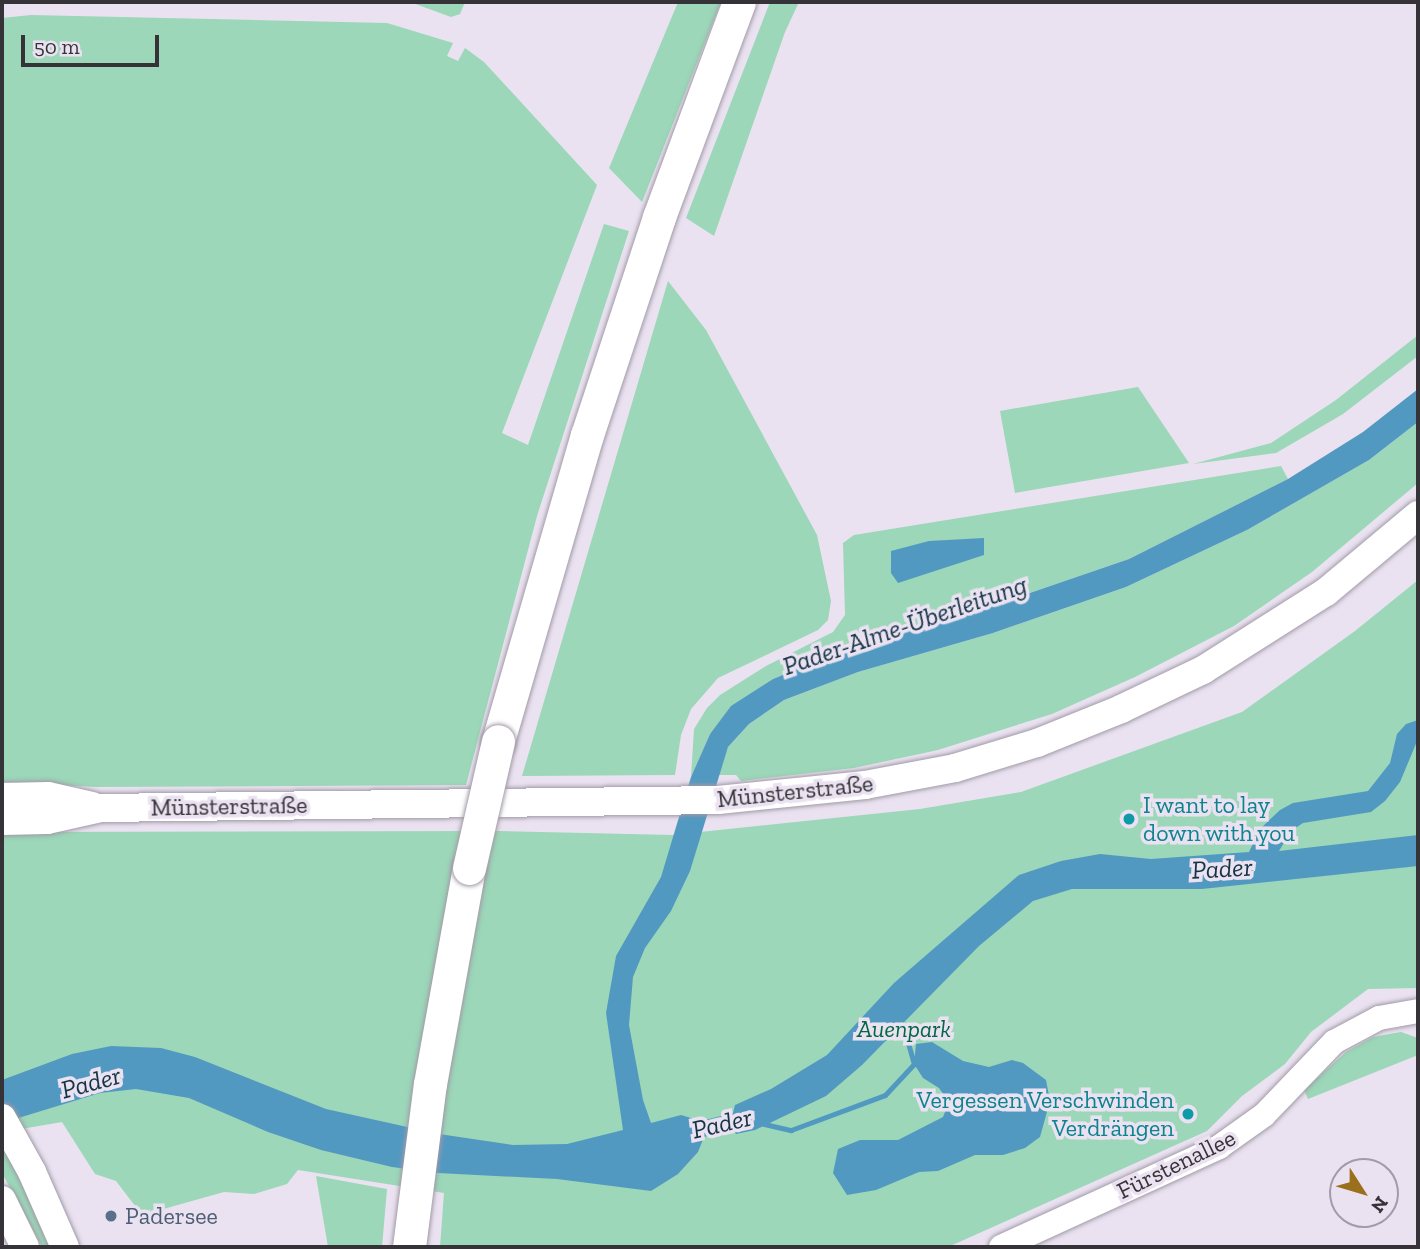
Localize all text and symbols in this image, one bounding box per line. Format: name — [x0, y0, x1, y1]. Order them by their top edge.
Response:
scale bar — [24, 21, 163, 65]
text: 50 m — [34, 34, 80, 59]
water label: Pader-Alme-Überleitung — [779, 570, 1031, 682]
street label: Münsterstraße — [716, 768, 874, 814]
street label: Münsterstraße — [150, 790, 308, 822]
place label: I want to lay down with you — [1143, 791, 1296, 847]
marker: I want to lay down with you — [1121, 811, 1137, 827]
water label: Pader — [1191, 852, 1253, 886]
park label: Auenpark — [857, 1015, 951, 1043]
water label: Pader — [58, 1060, 124, 1106]
place label: Vergessen Verschwinden Verdrängen — [916, 1086, 1174, 1142]
water label: Pader — [689, 1102, 755, 1146]
marker: Vergessen Verschwinden Verdrängen — [1180, 1106, 1196, 1122]
street label: Fürstenallee — [1112, 1123, 1240, 1205]
north arrow — [1329, 1158, 1399, 1228]
text: N — [1366, 1192, 1393, 1217]
place label: Padersee — [125, 1202, 218, 1230]
marker: Padersee — [103, 1208, 119, 1224]

